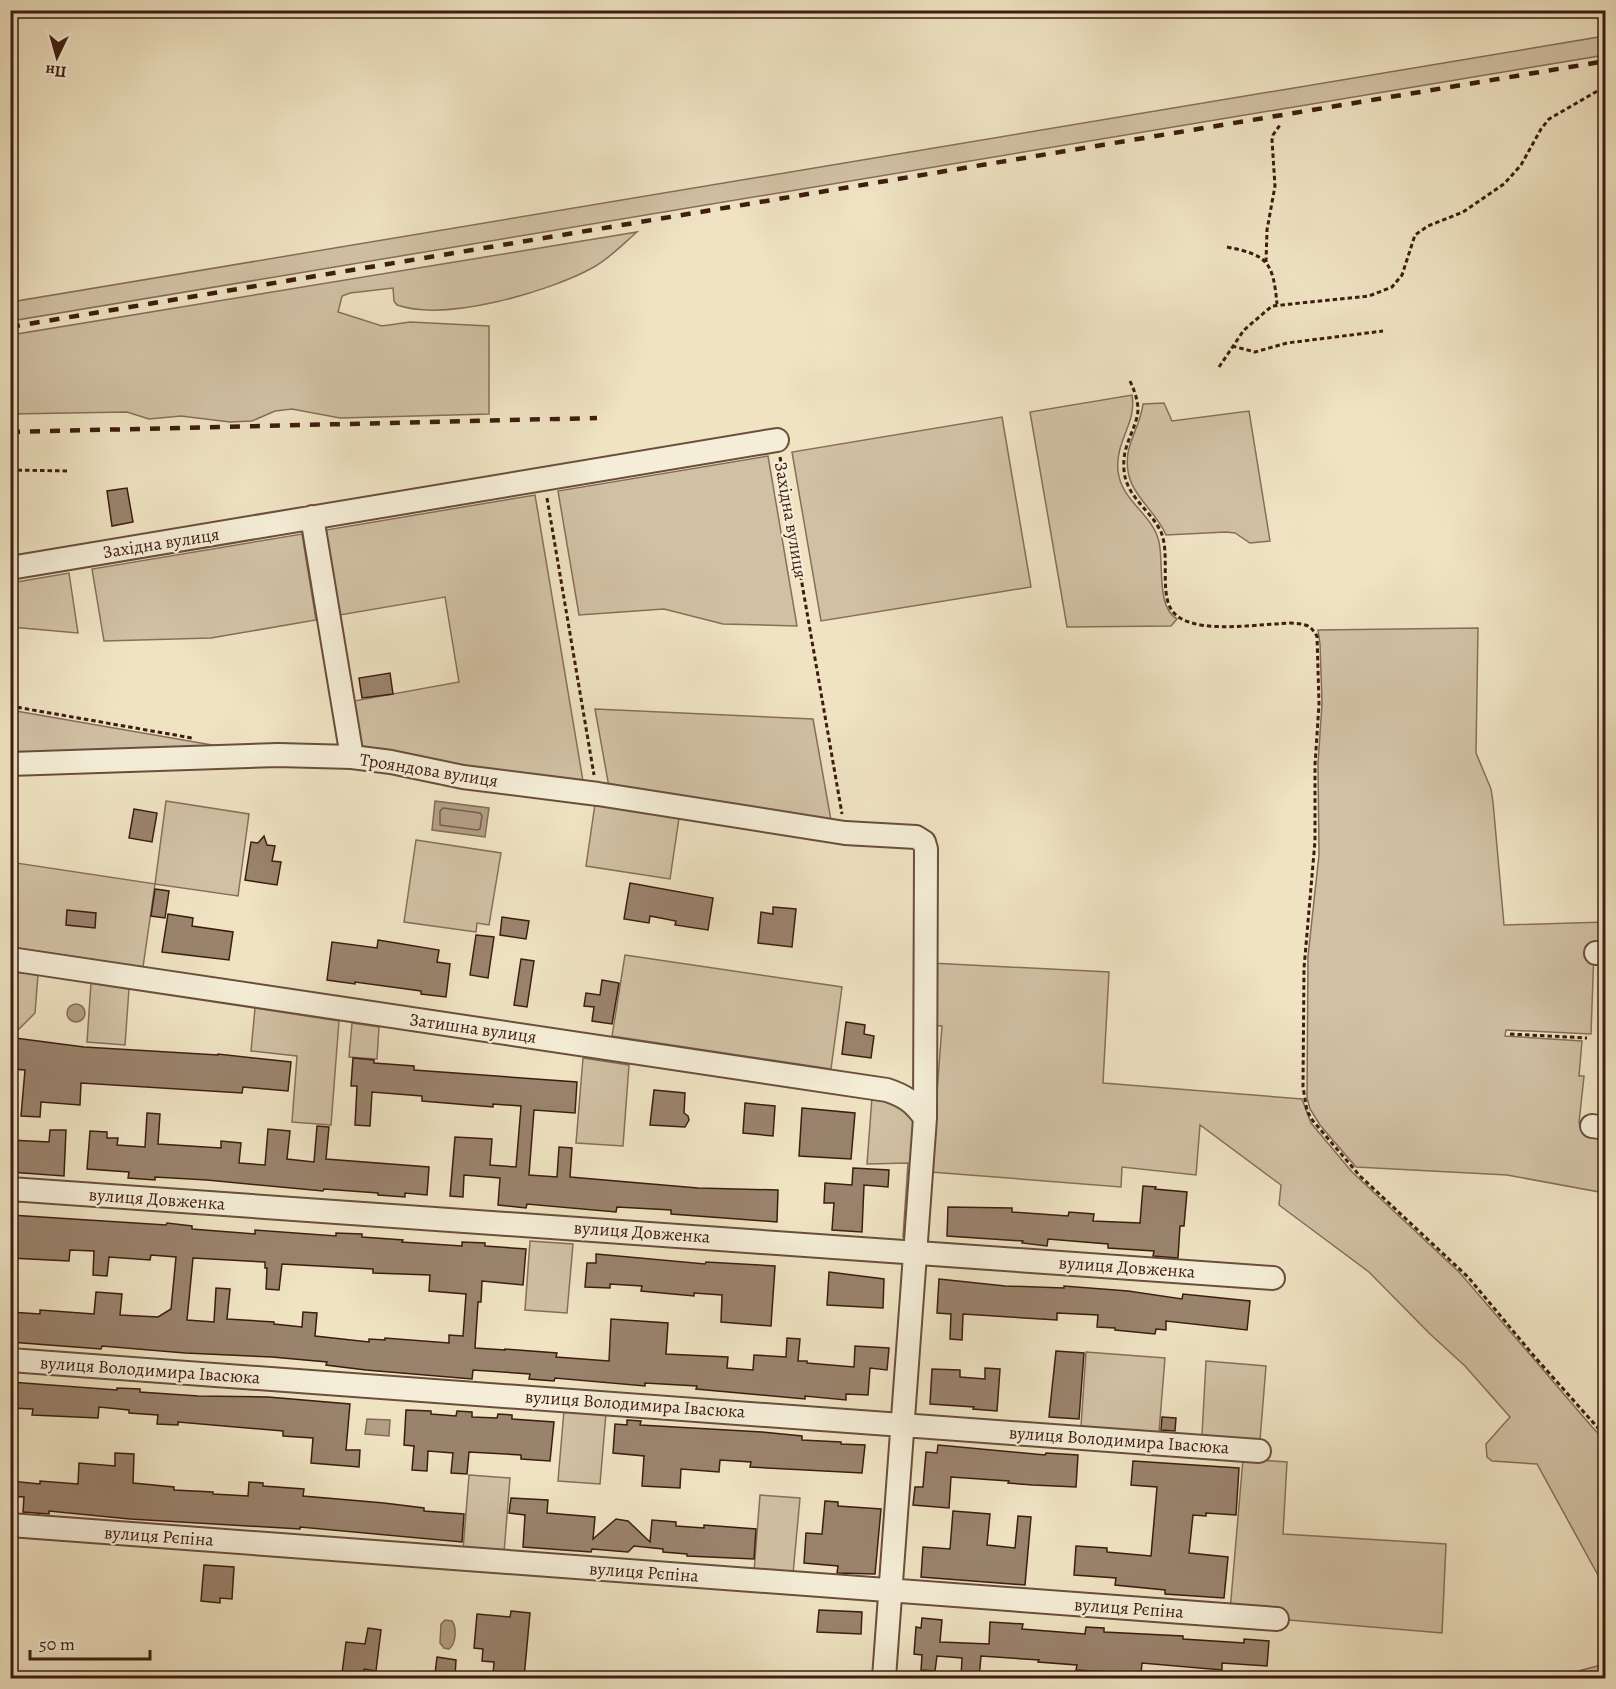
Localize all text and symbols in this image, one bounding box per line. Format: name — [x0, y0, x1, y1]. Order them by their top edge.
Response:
north arrow — [27, 27, 87, 87]
text: Пн — [44, 59, 67, 83]
street label: Західна вулиця — [769, 460, 813, 580]
street label: Західна вулиця — [101, 522, 221, 564]
street label: Трояндова вулиця — [358, 747, 500, 793]
street label: Затишна вулиця — [408, 1007, 538, 1049]
street label: вулиця Довженка — [88, 1182, 227, 1216]
street label: вулиця Довженка — [573, 1215, 712, 1249]
street label: вулиця Довженка — [1058, 1250, 1197, 1284]
street label: вулиця Володимира Івасюка — [39, 1350, 262, 1390]
street label: вулиця Володимира Івасюка — [524, 1384, 747, 1424]
street label: вулиця Володимира Івасюка — [1008, 1420, 1231, 1460]
street label: вулиця Рєпіна — [103, 1520, 215, 1552]
street label: вулиця Рєпіна — [588, 1556, 700, 1588]
street label: вулиця Рєпіна — [1073, 1592, 1185, 1624]
scale bar — [30, 1623, 150, 1661]
text: 50 m — [39, 1632, 75, 1656]

